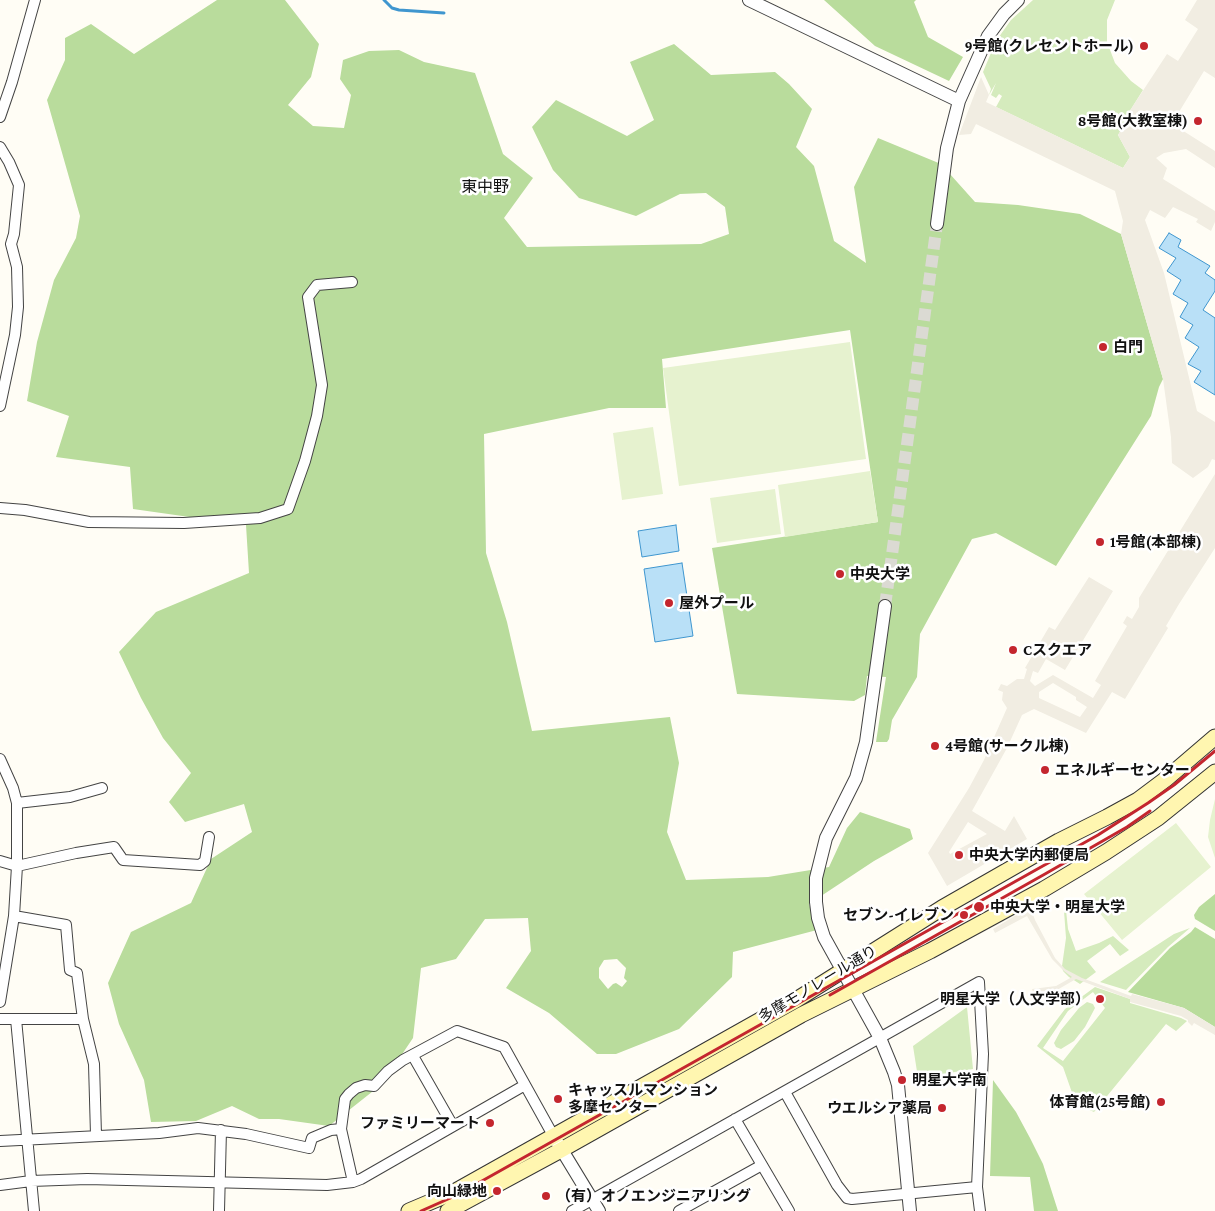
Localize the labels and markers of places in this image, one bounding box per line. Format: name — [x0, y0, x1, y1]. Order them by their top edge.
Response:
place label: 9号館(クレセントホール) — [964, 37, 1134, 55]
marker: 9号館(クレセントホール) — [1138, 40, 1150, 52]
place label: 8号館(大教室棟) — [1078, 112, 1188, 130]
marker: 8号館(大教室棟) — [1192, 115, 1204, 127]
place label: 白門 — [1113, 338, 1143, 356]
marker: 白門 — [1097, 341, 1109, 353]
place label: 1号館(本部棟) — [1110, 533, 1202, 551]
marker: 1号館(本部棟) — [1094, 536, 1106, 548]
place label: 中央大学 — [850, 565, 910, 583]
marker: 中央大学 — [834, 568, 846, 580]
place label: 屋外プール — [679, 594, 754, 612]
marker: 屋外プール — [663, 597, 675, 609]
place label: Cスクエア — [1023, 641, 1092, 659]
marker: Cスクエア — [1007, 644, 1019, 656]
place label: 4号館(サークル棟) — [945, 737, 1070, 755]
marker: 4号館(サークル棟) — [929, 740, 941, 752]
place label: エネルギーセンター — [1055, 761, 1190, 779]
marker: エネルギーセンター — [1039, 764, 1051, 776]
place label: 中央大学内郵便局 — [969, 846, 1089, 864]
marker: 中央大学内郵便局 — [953, 849, 965, 861]
place label: 中央大学・明星大学 — [990, 898, 1125, 916]
marker: 中央大学・明星大学 — [972, 900, 986, 914]
place label: セブン-イレブン — [843, 906, 954, 924]
marker: セブン-イレブン — [958, 909, 970, 921]
place label: 明星大学（人文学部） — [940, 990, 1090, 1008]
marker: 明星大学（人文学部） — [1094, 993, 1106, 1005]
place label: 明星大学南 — [912, 1071, 987, 1089]
marker: 明星大学南 — [896, 1074, 908, 1086]
place label: キャッスルマンション 多摩センター — [568, 1081, 718, 1116]
marker: キャッスルマンション 多摩センター — [552, 1093, 564, 1105]
place label: 体育館(25号館) — [1050, 1093, 1151, 1111]
marker: 体育館(25号館) — [1155, 1096, 1167, 1108]
place label: ウエルシア薬局 — [827, 1099, 932, 1117]
marker: ウエルシア薬局 — [936, 1102, 948, 1114]
place label: ファミリーマート — [360, 1114, 480, 1132]
marker: ファミリーマート — [484, 1117, 496, 1129]
place label: 向山緑地 — [427, 1182, 487, 1200]
marker: 向山緑地 — [491, 1185, 503, 1197]
place label: （有）オノエンジニアリング — [556, 1187, 751, 1205]
marker: （有）オノエンジニアリング — [540, 1190, 552, 1202]

